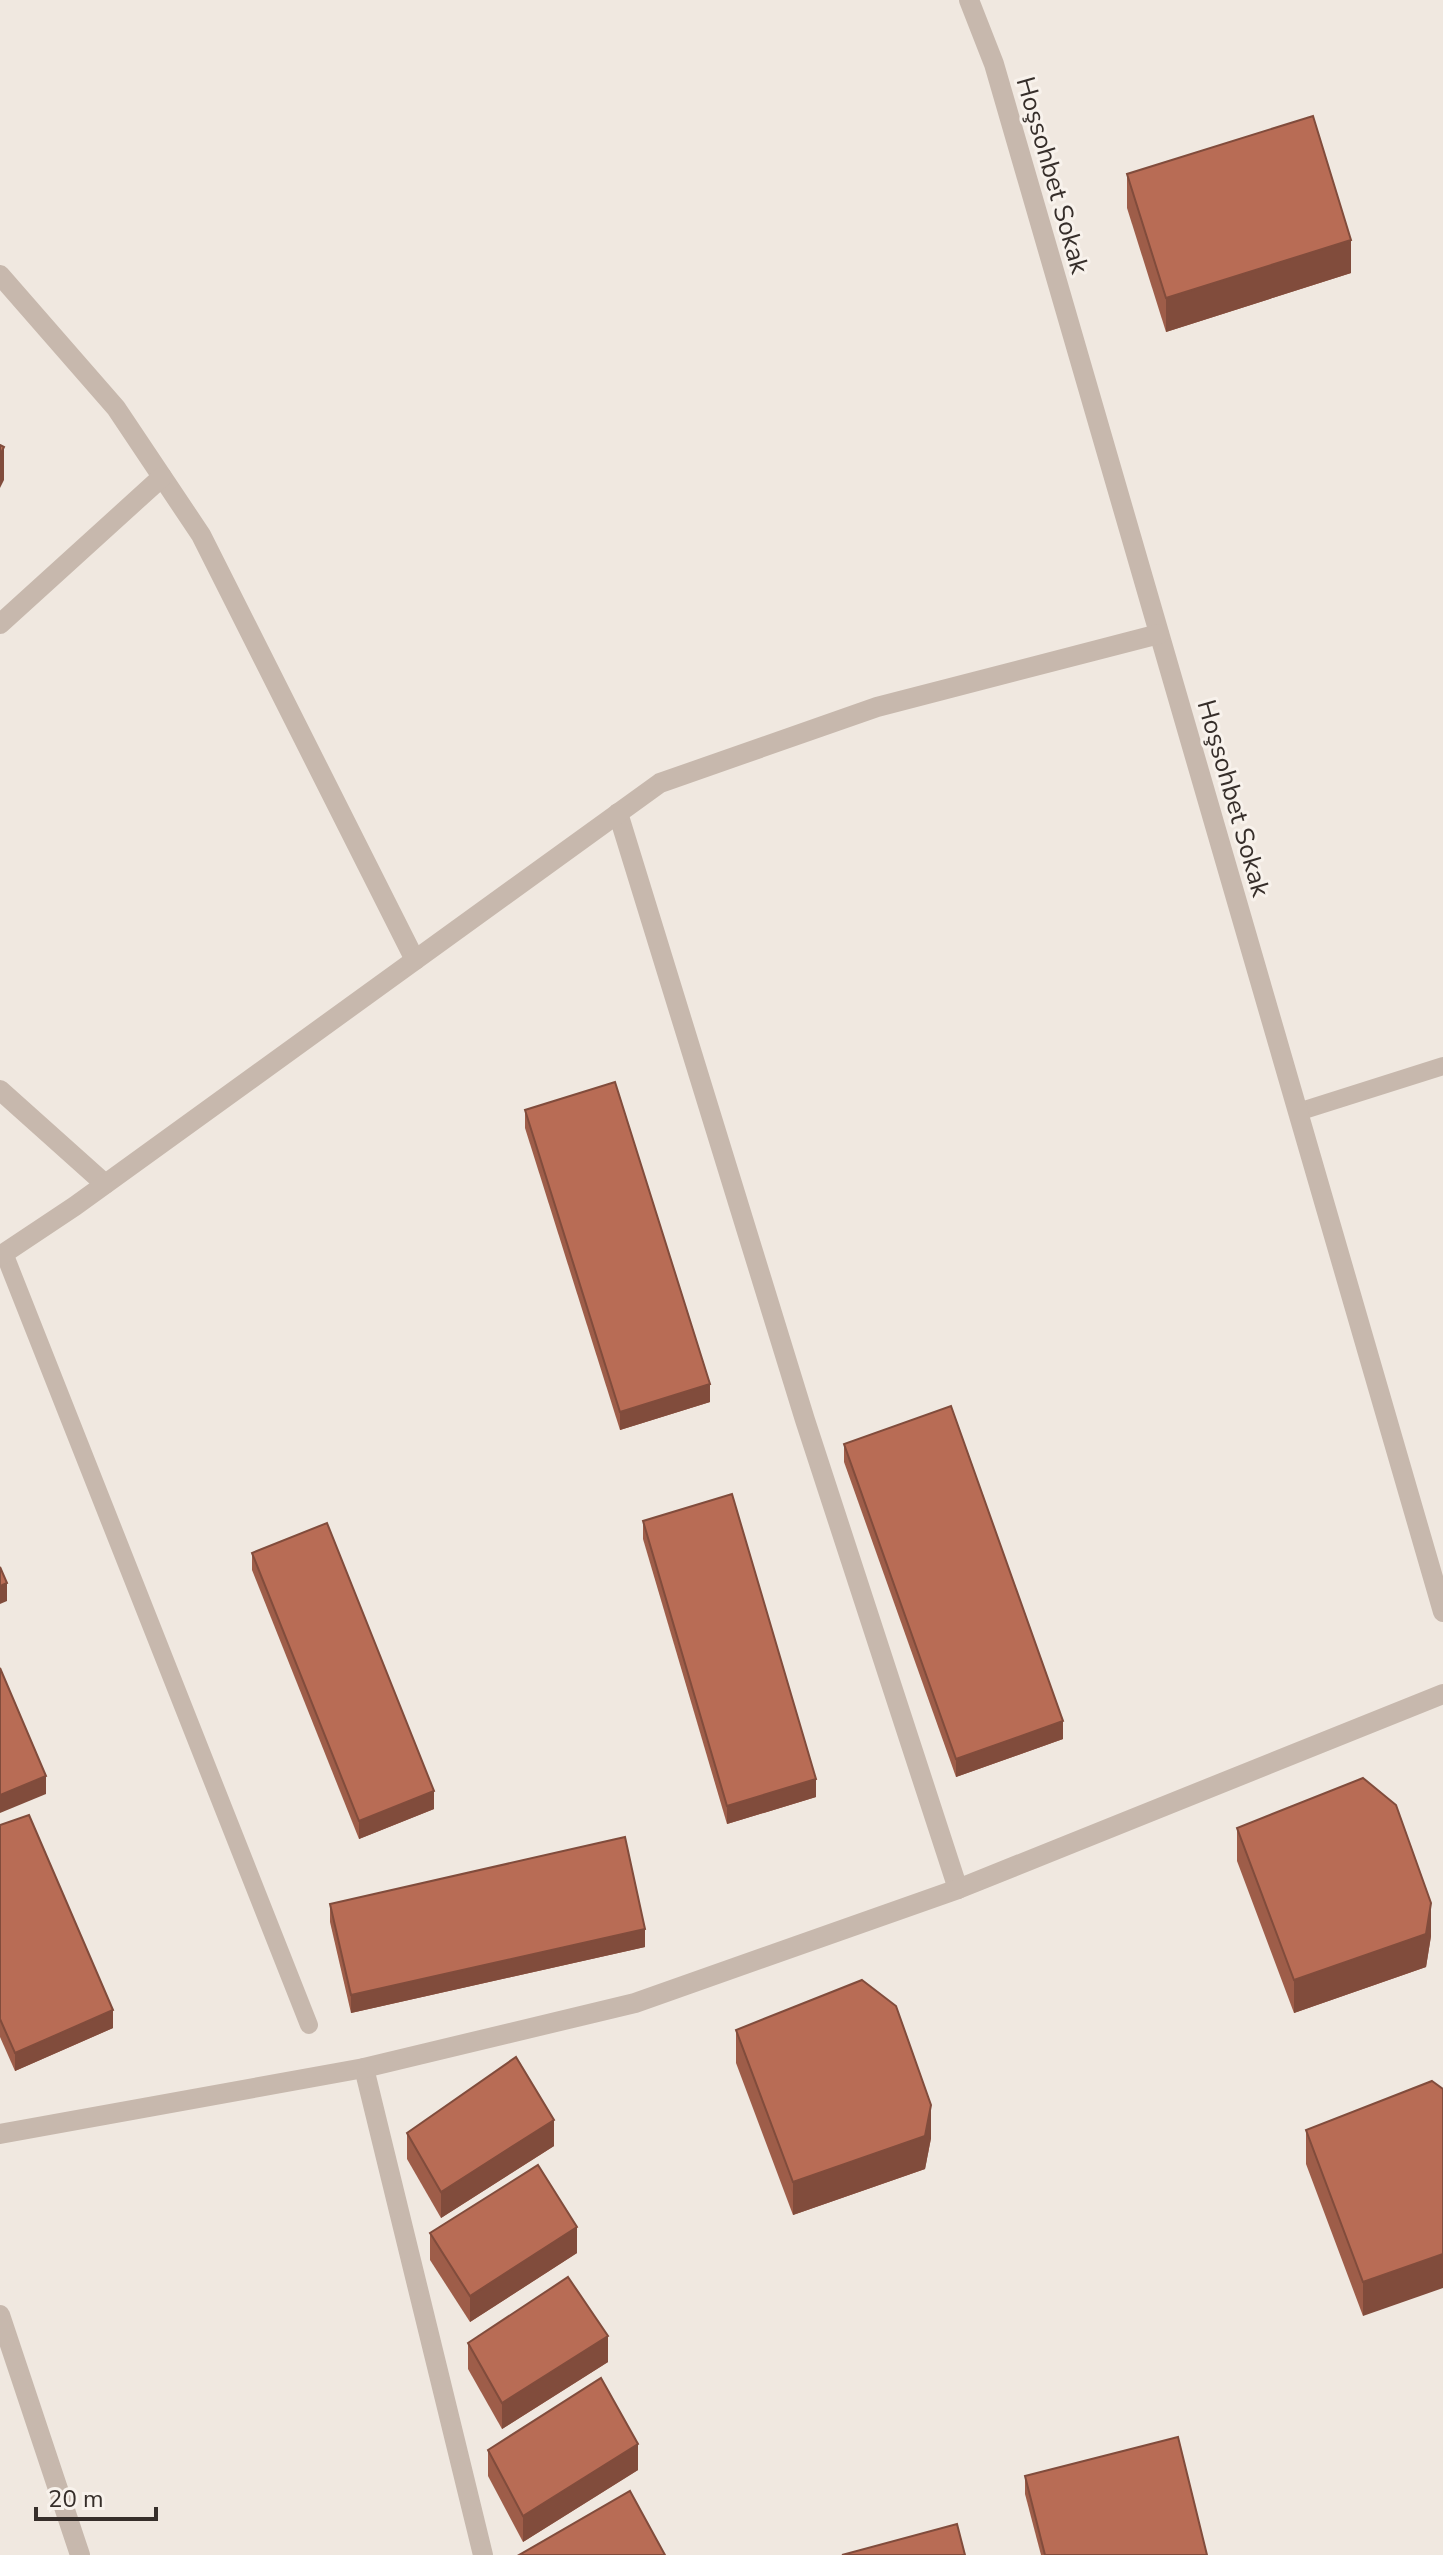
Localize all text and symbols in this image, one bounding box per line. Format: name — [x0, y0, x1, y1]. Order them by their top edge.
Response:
street label: Hoşsohbet Sokak — [1008, 73, 1098, 279]
street label: Hoşsohbet Sokak — [1189, 696, 1279, 902]
scale bar — [36, 2471, 156, 2521]
text: 20 m — [48, 2483, 104, 2515]

